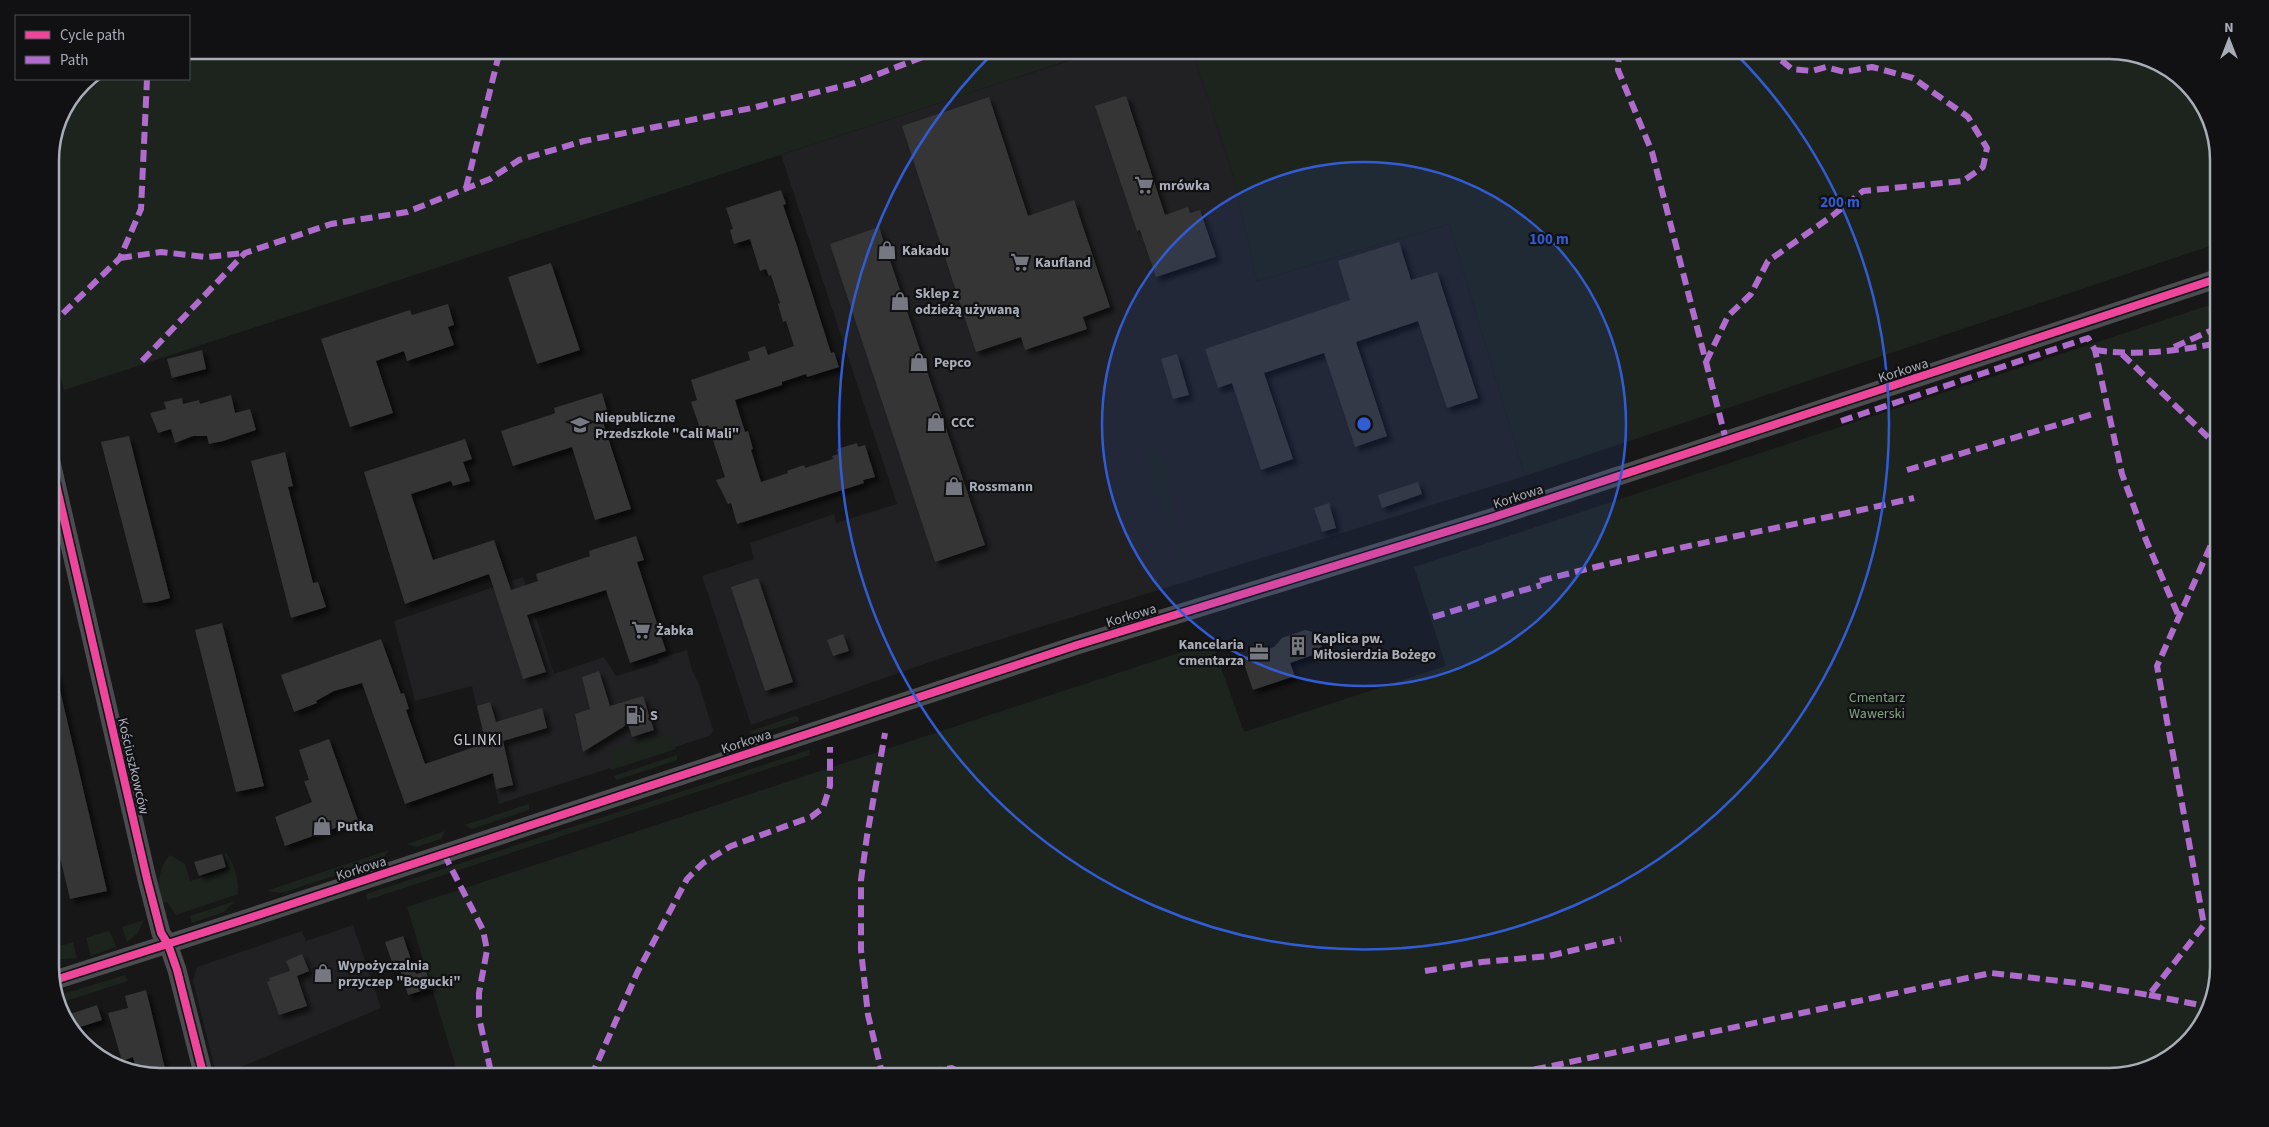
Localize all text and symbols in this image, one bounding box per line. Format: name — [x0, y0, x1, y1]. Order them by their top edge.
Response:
legend — [15, 15, 190, 80]
north arrow — [2204, 15, 2254, 65]
text: N — [2224, 18, 2234, 38]
text: Cycle path — [60, 25, 125, 46]
text: Path — [60, 50, 88, 71]
supermarket icon: mrówka — [1133, 174, 1155, 196]
place label: mrówka — [1159, 176, 1210, 196]
text: 200 m — [1820, 192, 1860, 213]
text: 100 m — [1529, 229, 1569, 250]
shop icon: Kakadu — [876, 239, 898, 261]
place label: Kakadu — [902, 241, 949, 261]
supermarket icon: Kaufland — [1009, 251, 1031, 273]
place label: Kaufland — [1035, 253, 1091, 273]
place label: Sklep z odzieżą używaną — [915, 284, 1020, 320]
shop icon: Sklep z odzieżą używaną — [889, 290, 911, 312]
shop icon: Pepco — [908, 351, 930, 373]
place label: Pepco — [934, 353, 971, 373]
street label: Korkowa — [1876, 353, 1931, 388]
place label: Niepubliczne Przedszkole "Cali Mali" — [595, 408, 739, 444]
shop icon: CCC — [925, 411, 947, 433]
place label: CCC — [951, 413, 974, 433]
school or university icon: Niepubliczne Przedszkole "Cali Mali" — [569, 414, 591, 436]
centre of rings — [1355, 415, 1373, 433]
shop icon: Rossmann — [943, 475, 965, 497]
place label: Rossmann — [969, 477, 1033, 497]
street label: Korkowa — [1491, 479, 1546, 514]
street label: Korkowa — [1104, 599, 1159, 633]
supermarket icon: Żabka — [630, 619, 652, 641]
place label: Żabka — [656, 621, 694, 641]
place label: Kaplica pw. Miłosierdzia Bożego — [1313, 629, 1436, 665]
place label: Kancelaria cmentarza — [1178, 635, 1244, 671]
building icon: Kaplica pw. Miłosierdzia Bożego — [1287, 635, 1309, 657]
office icon: Kancelaria cmentarza — [1248, 641, 1270, 663]
park label: Cmentarz Wawerski — [1849, 688, 1905, 724]
fuel station icon: S — [624, 704, 646, 726]
place label: S — [650, 706, 658, 726]
street label: Kościuszkowców — [112, 716, 154, 817]
street label: Korkowa — [719, 724, 774, 759]
district label: GLINKI — [454, 730, 502, 751]
shop icon: Putka — [311, 815, 333, 837]
place label: Putka — [337, 817, 374, 837]
street label: Korkowa — [334, 851, 389, 886]
place label: Wypożyczalnia przyczep "Bogucki" — [338, 956, 461, 992]
shop icon: Wypożyczalnia przyczep "Bogucki" — [312, 962, 334, 984]

